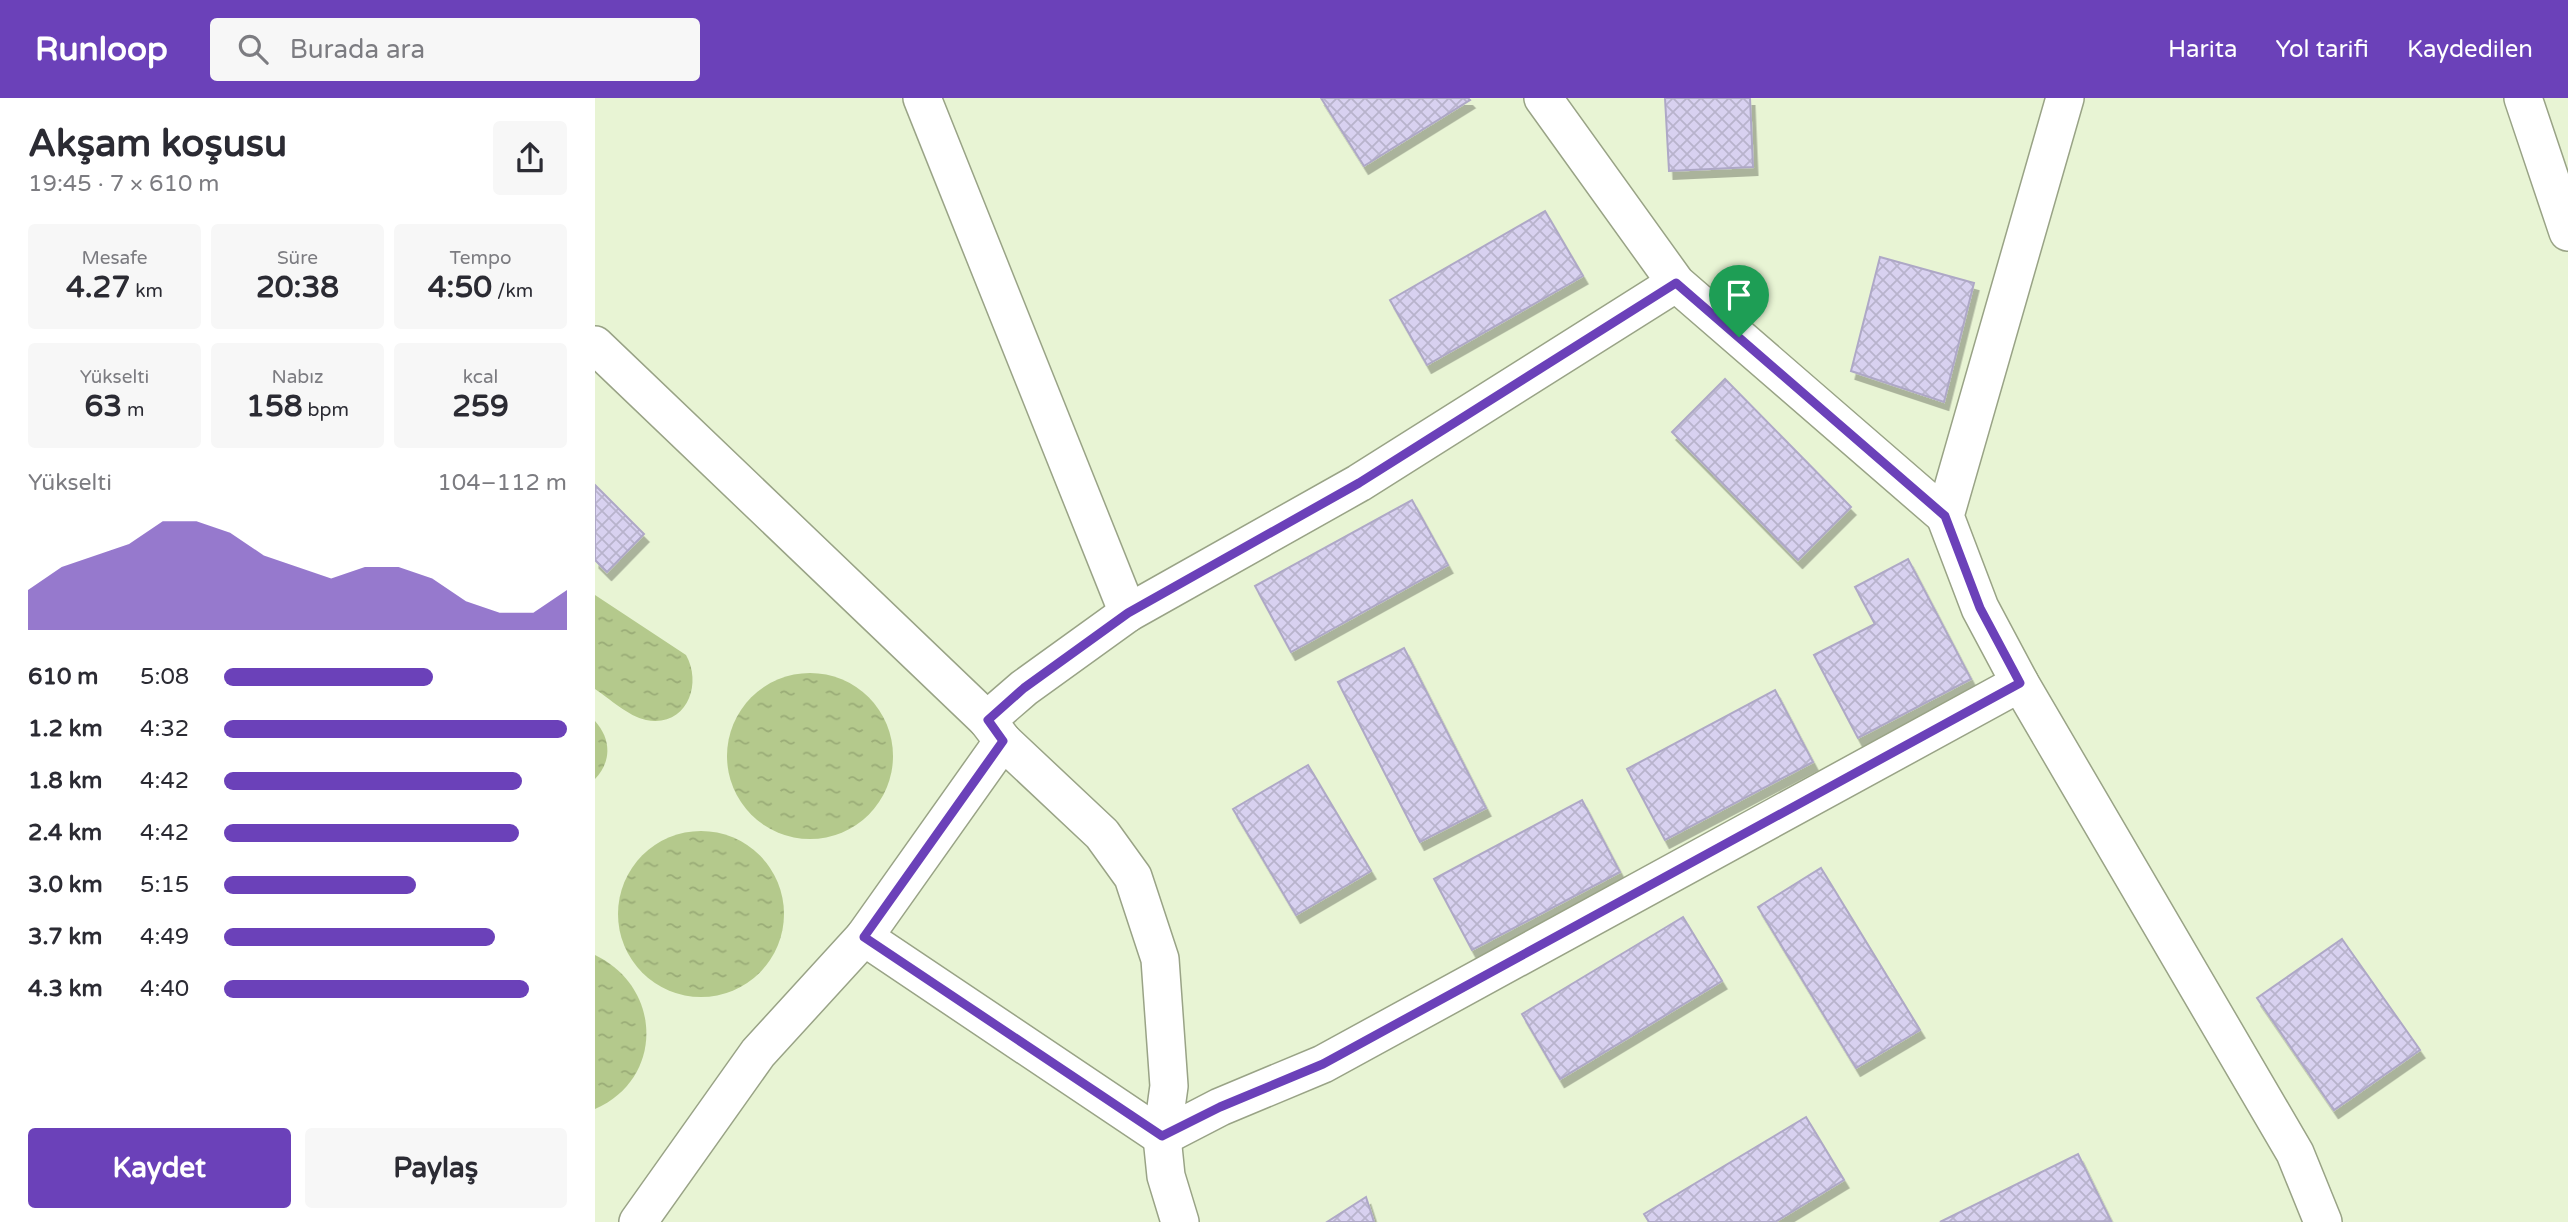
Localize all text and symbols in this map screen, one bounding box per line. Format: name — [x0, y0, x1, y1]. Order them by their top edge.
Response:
search box — [210, 18, 700, 81]
text: Runloop — [35, 30, 168, 69]
icon: search — [234, 30, 272, 68]
text: Burada ara — [290, 34, 425, 65]
text: Harita — [2168, 35, 2237, 64]
text: Yol tarifi — [2275, 35, 2369, 64]
text: Kaydedilen — [2407, 35, 2533, 64]
text: Akşam koşusu — [28, 121, 287, 167]
button: share — [493, 121, 567, 195]
text: 19:45 · 7 × 610 m — [28, 170, 219, 198]
text: Mesafe — [82, 247, 147, 269]
text: Süre — [277, 247, 318, 269]
text: Tempo — [449, 247, 512, 269]
pin — [1709, 265, 1769, 337]
text: 4.27 — [66, 269, 130, 306]
text: 20:38 — [256, 269, 339, 306]
text: 4:50 — [428, 269, 492, 306]
icon: arrive — [1720, 276, 1758, 314]
text: km — [130, 280, 163, 302]
text: /km — [492, 280, 533, 302]
text: Yükselti — [80, 366, 149, 388]
text: Nabız — [271, 366, 324, 388]
text: kcal — [463, 366, 498, 388]
text: 63 — [84, 388, 122, 425]
text: 158 — [246, 388, 303, 425]
text: 259 — [452, 388, 509, 425]
text: m — [122, 399, 145, 421]
text: bpm — [303, 399, 349, 421]
text: Yükselti — [28, 469, 112, 497]
text: 104–112 m — [437, 469, 567, 497]
text: 610 m — [28, 663, 98, 691]
text: 5:08 — [140, 663, 189, 691]
text: 1.2 km — [28, 715, 103, 743]
text: 4:32 — [140, 715, 189, 743]
text: 1.8 km — [28, 767, 102, 795]
text: 4:42 — [140, 767, 189, 795]
text: 2.4 km — [28, 819, 102, 847]
text: 4:42 — [140, 819, 189, 847]
text: 3.0 km — [28, 871, 103, 899]
text: 5:15 — [140, 871, 189, 899]
text: 3.7 km — [28, 923, 102, 951]
text: 4:49 — [140, 923, 189, 951]
text: 4.3 km — [28, 975, 103, 1003]
text: 4:40 — [140, 975, 189, 1003]
button: Kaydet — [28, 1128, 291, 1208]
button: Paylaş — [305, 1128, 567, 1208]

